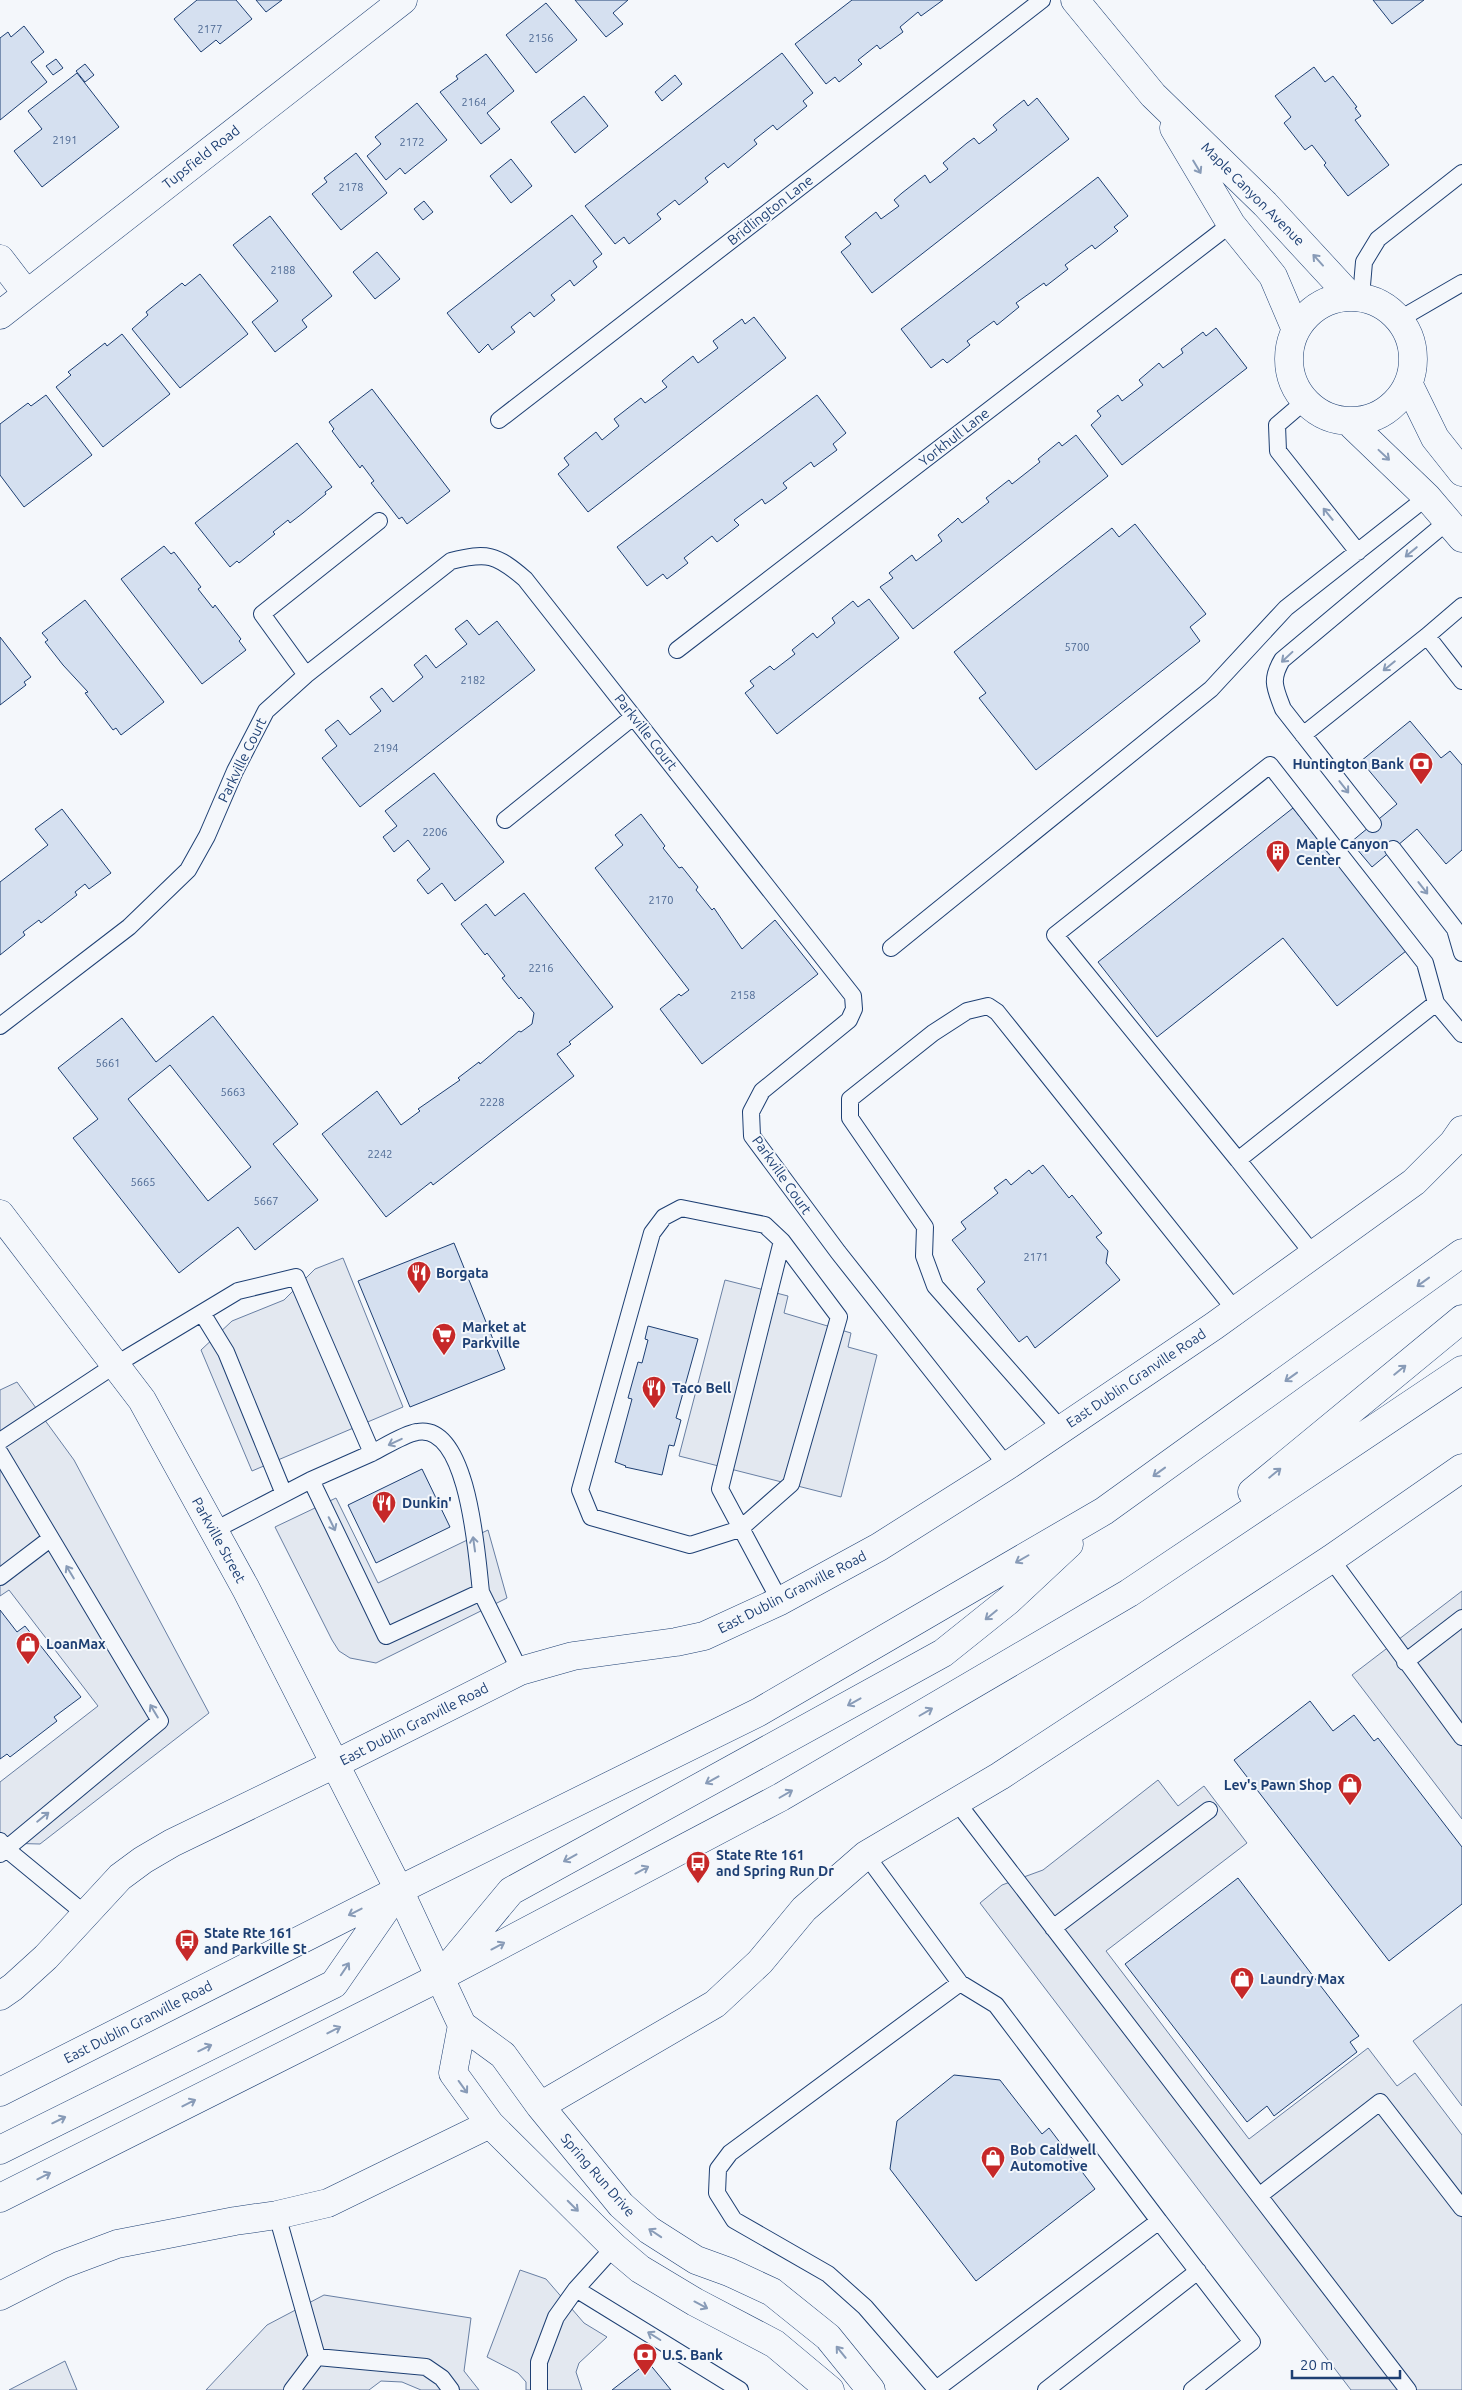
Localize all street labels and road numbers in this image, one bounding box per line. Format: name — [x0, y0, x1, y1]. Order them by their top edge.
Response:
street label: Tupsfield Road — [159, 122, 243, 192]
street label: Maple Canyon Avenue — [1198, 139, 1308, 249]
street label: Bridlington Lane — [724, 172, 816, 248]
street label: Yorkhull Lane — [916, 405, 992, 469]
street label: Parkville Court — [611, 691, 681, 774]
street label: Parkville Court — [215, 715, 270, 805]
street label: Parkville Court — [749, 1133, 815, 1218]
street label: East Dublin Granville Road — [1063, 1325, 1209, 1431]
street label: Parkville Street — [189, 1494, 249, 1586]
street label: East Dublin Granville Road — [715, 1547, 869, 1637]
street label: East Dublin Granville Road — [337, 1679, 491, 1769]
street label: East Dublin Granville Road — [61, 1977, 215, 2067]
street label: Spring Run Drive — [558, 2130, 638, 2220]

